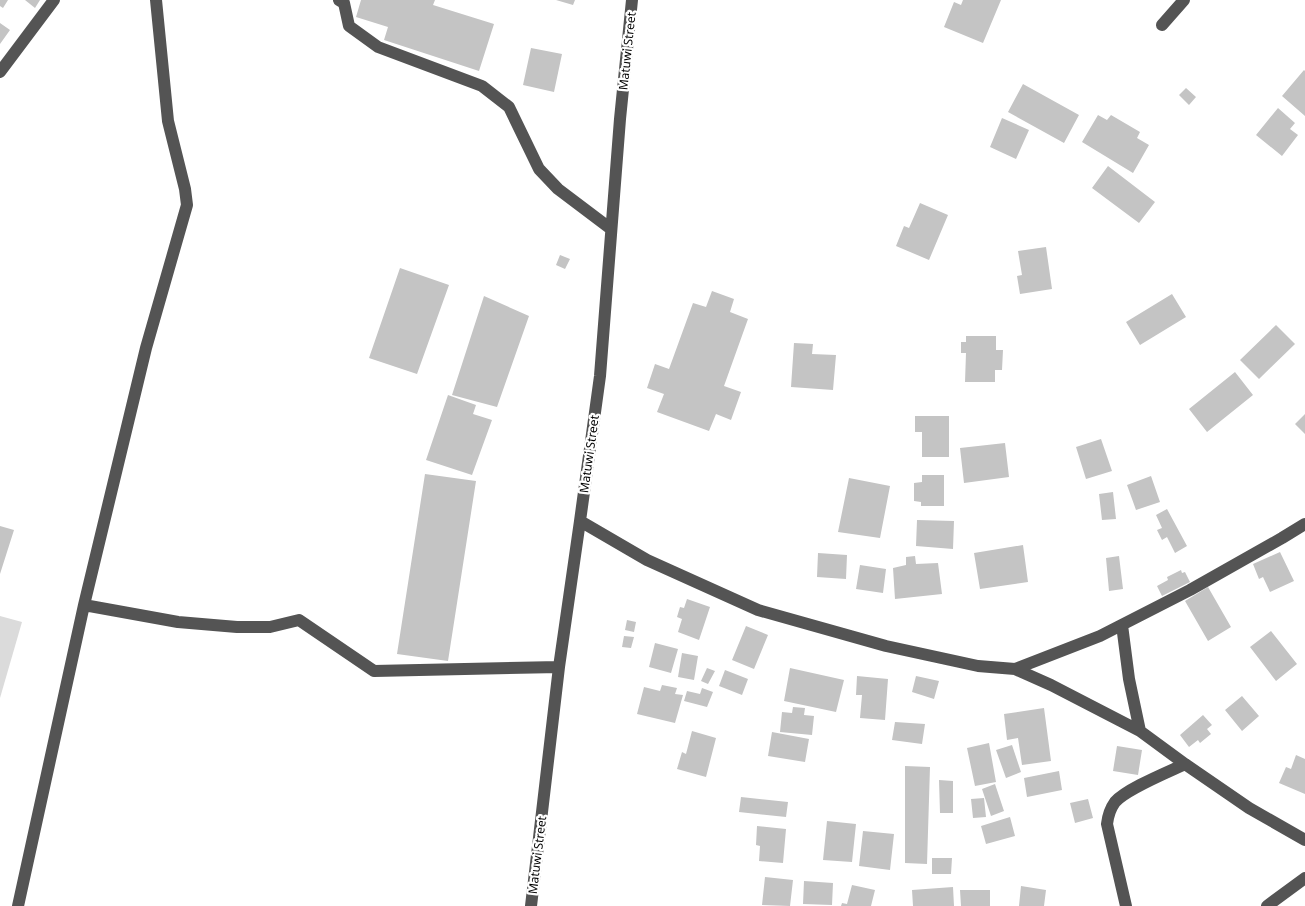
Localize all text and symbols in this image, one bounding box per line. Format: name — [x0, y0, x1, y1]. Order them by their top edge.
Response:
street label: Matuwi Street — [614, 10, 640, 91]
street label: Matuwi Street — [575, 413, 603, 494]
street label: Matuwi Street — [524, 814, 550, 895]

